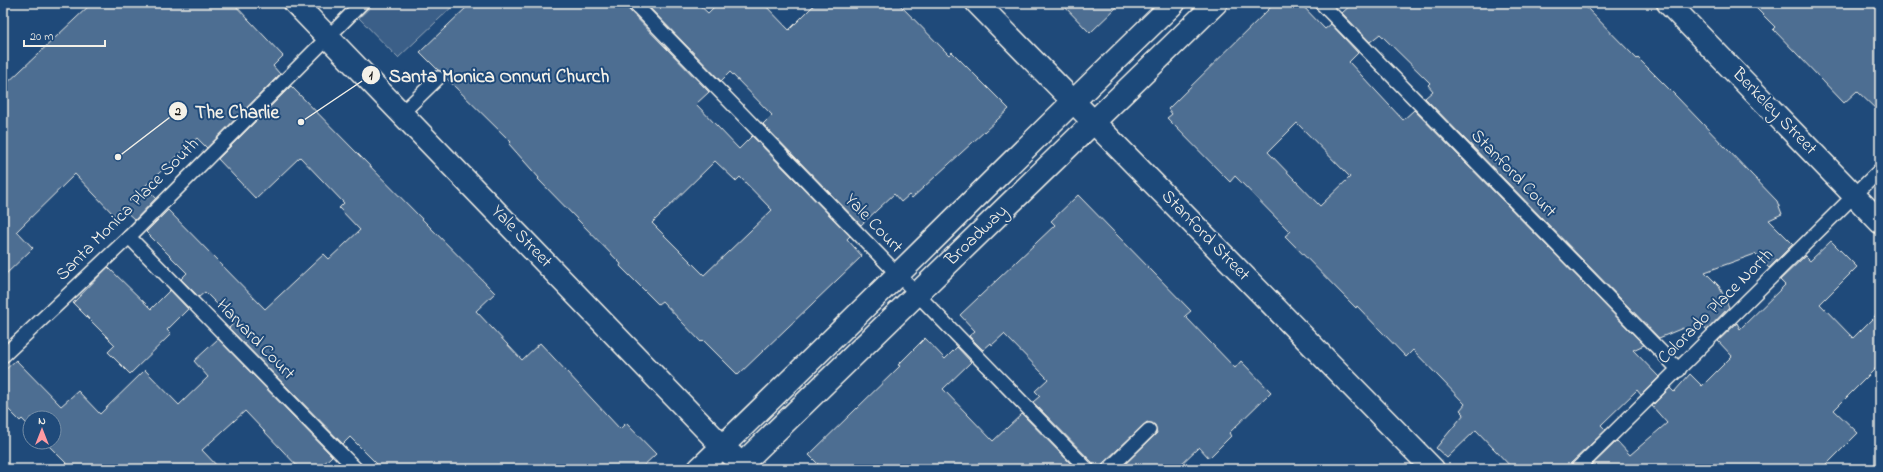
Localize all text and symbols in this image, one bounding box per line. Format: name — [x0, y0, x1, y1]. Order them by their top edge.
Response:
scale bar — [24, 22, 105, 48]
text: 20 m — [30, 28, 53, 46]
callout: Santa Monica Onnuri Church — [361, 60, 617, 91]
street label: Berkeley Street — [1725, 62, 1822, 162]
text: Santa Monica Onnuri Church — [389, 64, 609, 91]
text: 1 — [369, 67, 373, 85]
callout: The Charlie — [168, 96, 287, 127]
text: The Charlie — [195, 100, 279, 127]
text: 2 — [174, 103, 181, 121]
street label: Stanford Court — [1464, 124, 1562, 224]
street label: Santa Monica Place South — [50, 132, 206, 288]
street label: Stanford Street — [1155, 184, 1255, 288]
street label: Yale Court — [838, 188, 908, 260]
street label: Broadway — [939, 199, 1014, 273]
street label: Yale Street — [484, 200, 558, 274]
street label: Colorado Place North — [1652, 243, 1780, 371]
street label: Harvard Court — [210, 294, 300, 386]
north arrow — [22, 410, 62, 450]
text: N — [38, 413, 46, 429]

